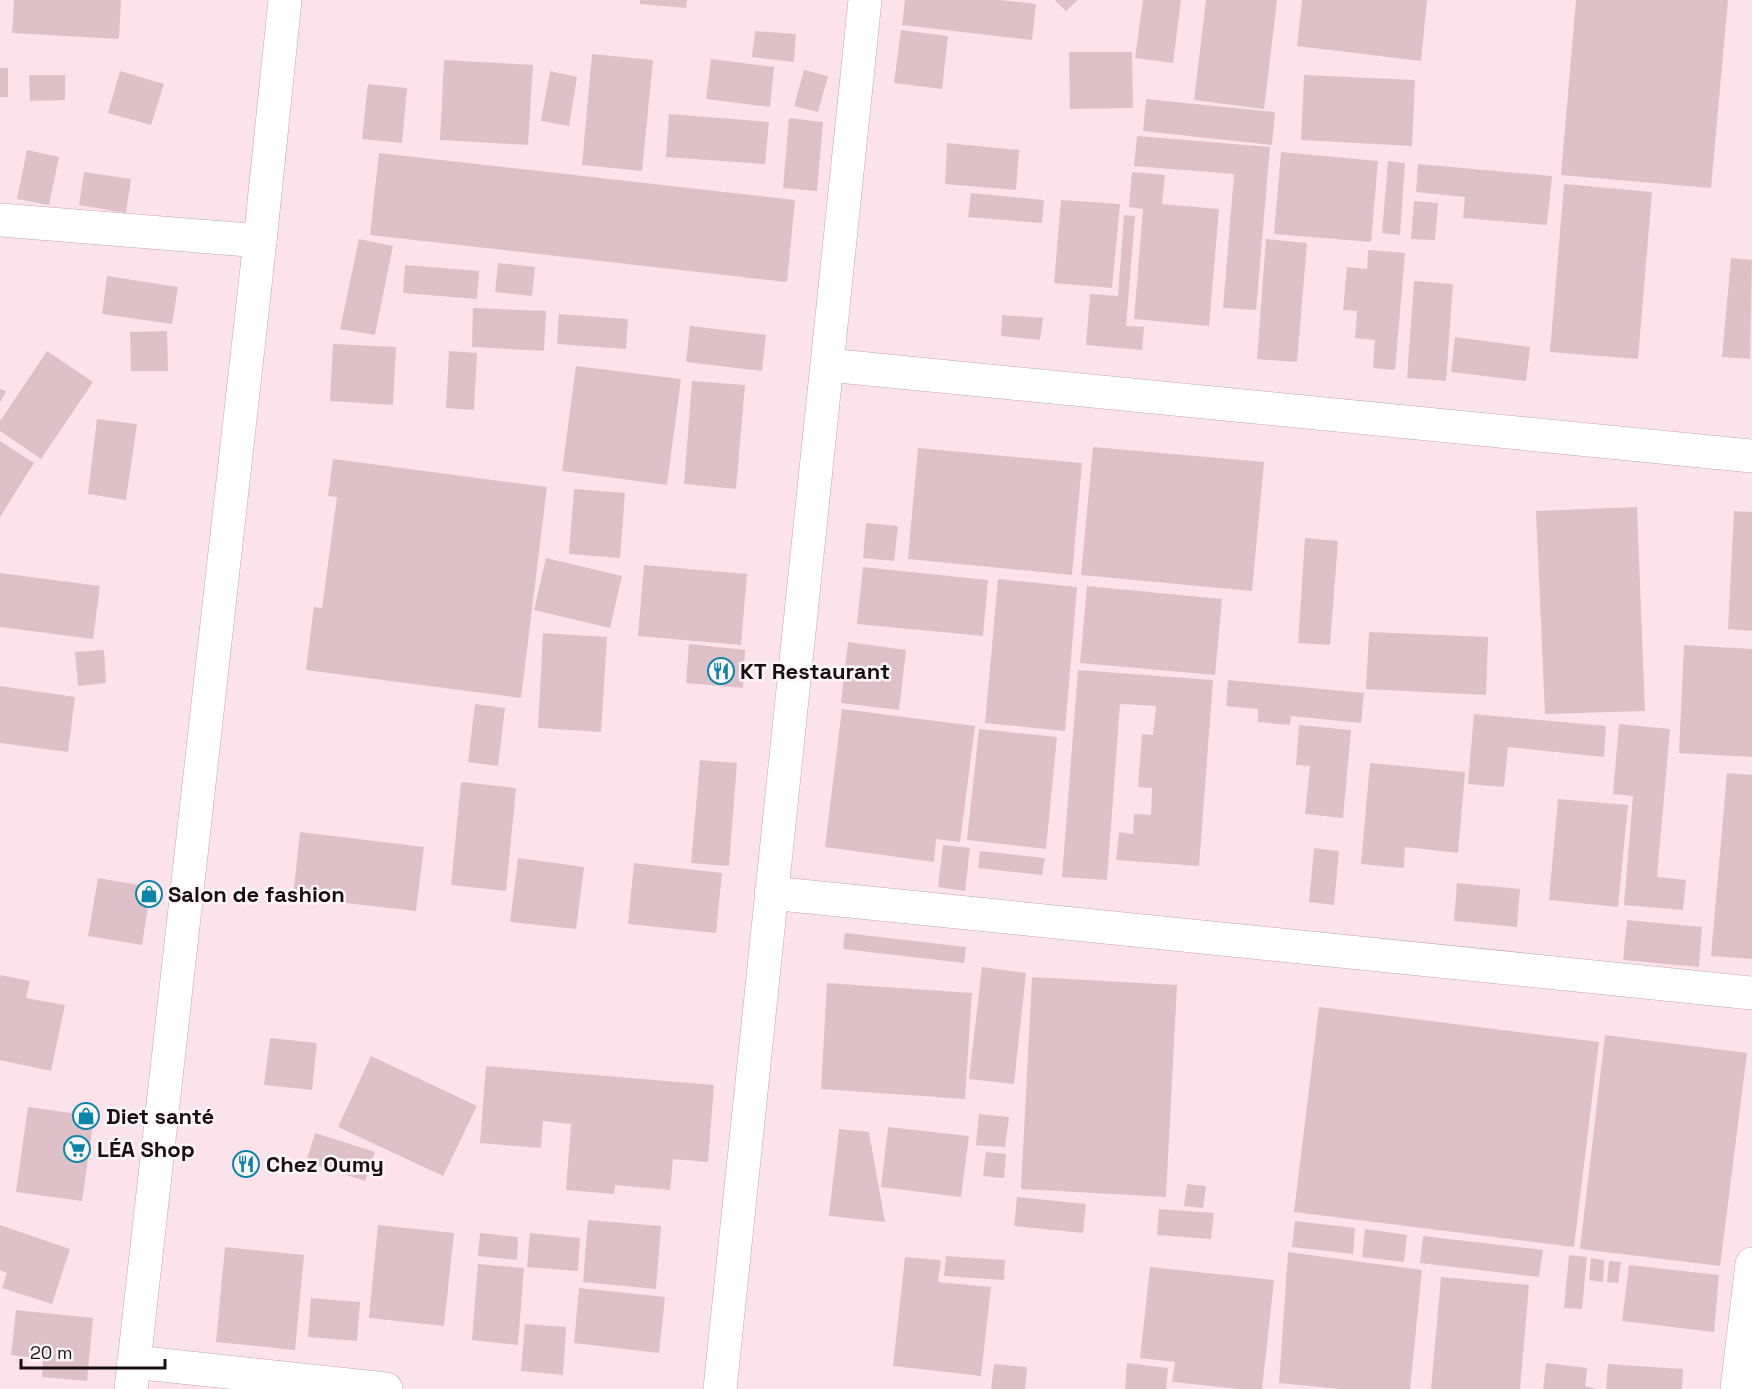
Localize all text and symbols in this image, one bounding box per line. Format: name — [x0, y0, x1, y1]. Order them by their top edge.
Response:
restaurant icon: KT Restaurant — [706, 656, 736, 686]
place label: KT Restaurant — [740, 657, 890, 685]
shop icon: Salon de fashion — [134, 879, 164, 909]
place label: Salon de fashion — [168, 880, 345, 908]
shop icon: Diet santé — [71, 1101, 101, 1131]
place label: Diet santé — [106, 1102, 214, 1130]
supermarket icon: LÉA Shop — [62, 1134, 92, 1164]
place label: LÉA Shop — [97, 1135, 195, 1163]
restaurant icon: Chez Oumy — [231, 1149, 261, 1179]
place label: Chez Oumy — [266, 1150, 384, 1178]
scale bar — [21, 1332, 165, 1370]
text: 20 m — [30, 1341, 73, 1364]

